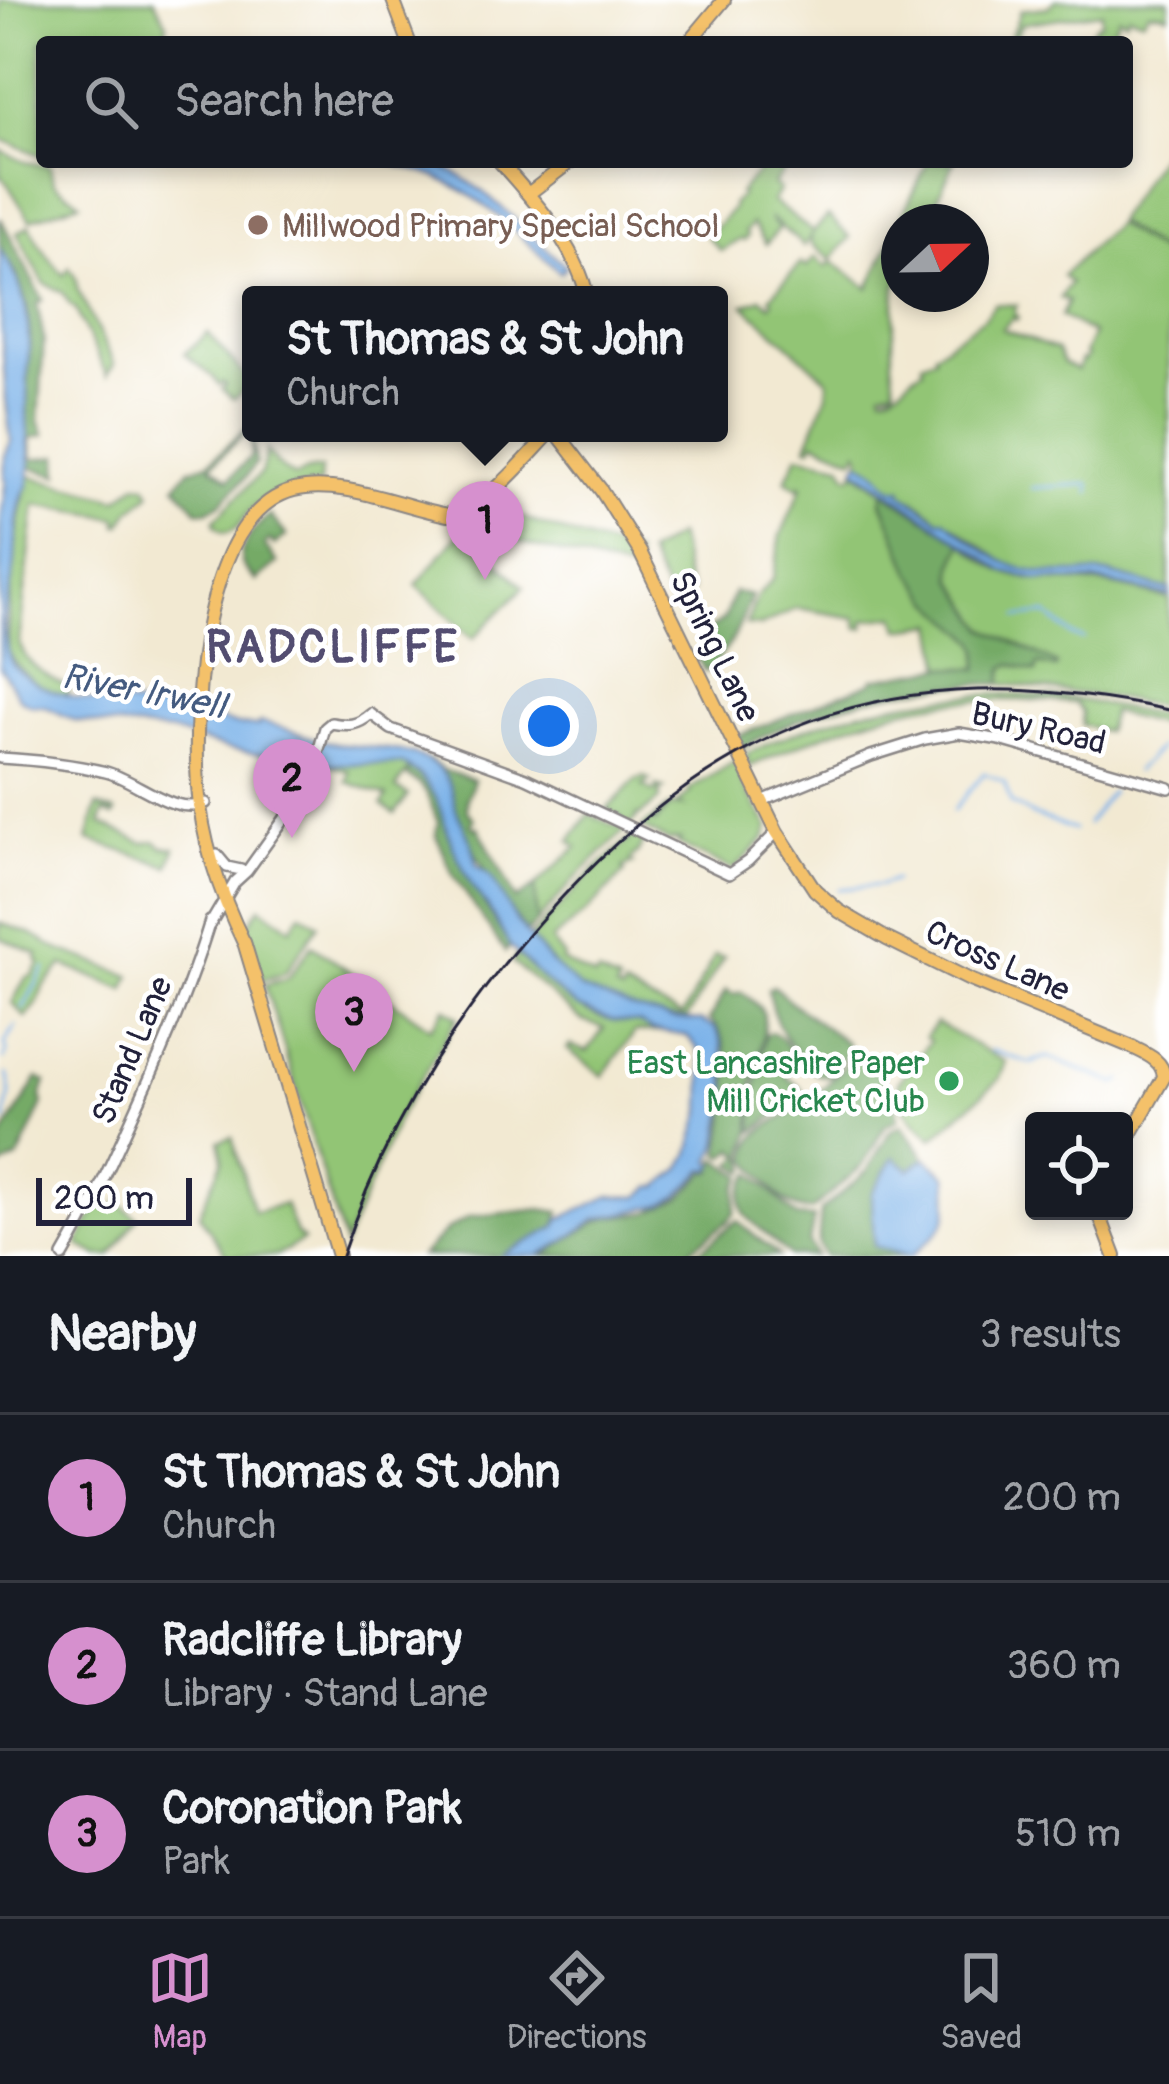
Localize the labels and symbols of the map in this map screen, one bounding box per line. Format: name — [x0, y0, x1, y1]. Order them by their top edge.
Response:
north arrow — [881, 204, 989, 312]
place label: Millwood Primary Special School — [282, 206, 719, 247]
marker: Millwood Primary Special School — [245, 212, 271, 238]
pin: 1 — [446, 481, 524, 580]
street label: Spring Lane — [661, 565, 769, 729]
district label: RADCLIFFE — [206, 620, 460, 676]
water label: River Irwell — [58, 654, 232, 730]
street label: Bury Road — [967, 693, 1110, 764]
your location — [519, 696, 579, 756]
pin: 2 — [253, 739, 331, 838]
street label: Cross Lane — [919, 911, 1076, 1011]
street label: Stand Lane — [83, 970, 182, 1131]
pin: 3 — [315, 973, 393, 1072]
place label: East Lancashire Paper Mill Cricket Club — [627, 1043, 925, 1122]
marker: East Lancashire Paper Mill Cricket Club — [936, 1068, 962, 1094]
scale bar — [36, 1172, 192, 1225]

